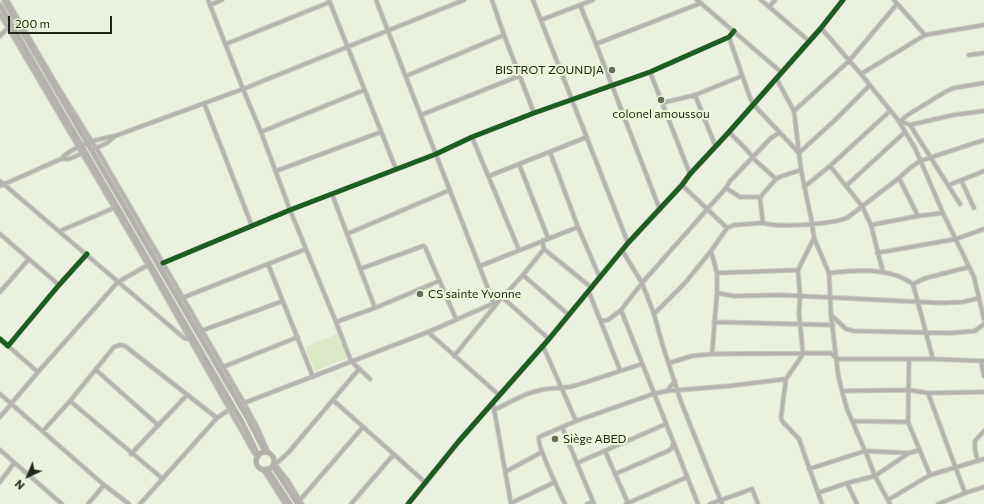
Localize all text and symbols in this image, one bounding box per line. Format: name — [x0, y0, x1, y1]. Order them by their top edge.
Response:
scale bar — [10, 8, 114, 34]
text: 200 m — [15, 16, 50, 30]
place label: BISTROT ZOUNDJA — [495, 63, 604, 77]
marker: BISTROT ZOUNDJA — [607, 65, 617, 75]
marker: colonel amoussou — [656, 95, 666, 105]
place label: colonel amoussou — [612, 107, 710, 121]
place label: CS sainte Yvonne — [428, 287, 521, 301]
marker: CS sainte Yvonne — [415, 289, 425, 299]
place label: Siège ABED — [563, 432, 626, 446]
marker: Siège ABED — [550, 434, 560, 444]
north arrow — [8, 456, 48, 496]
text: N — [12, 477, 27, 493]

